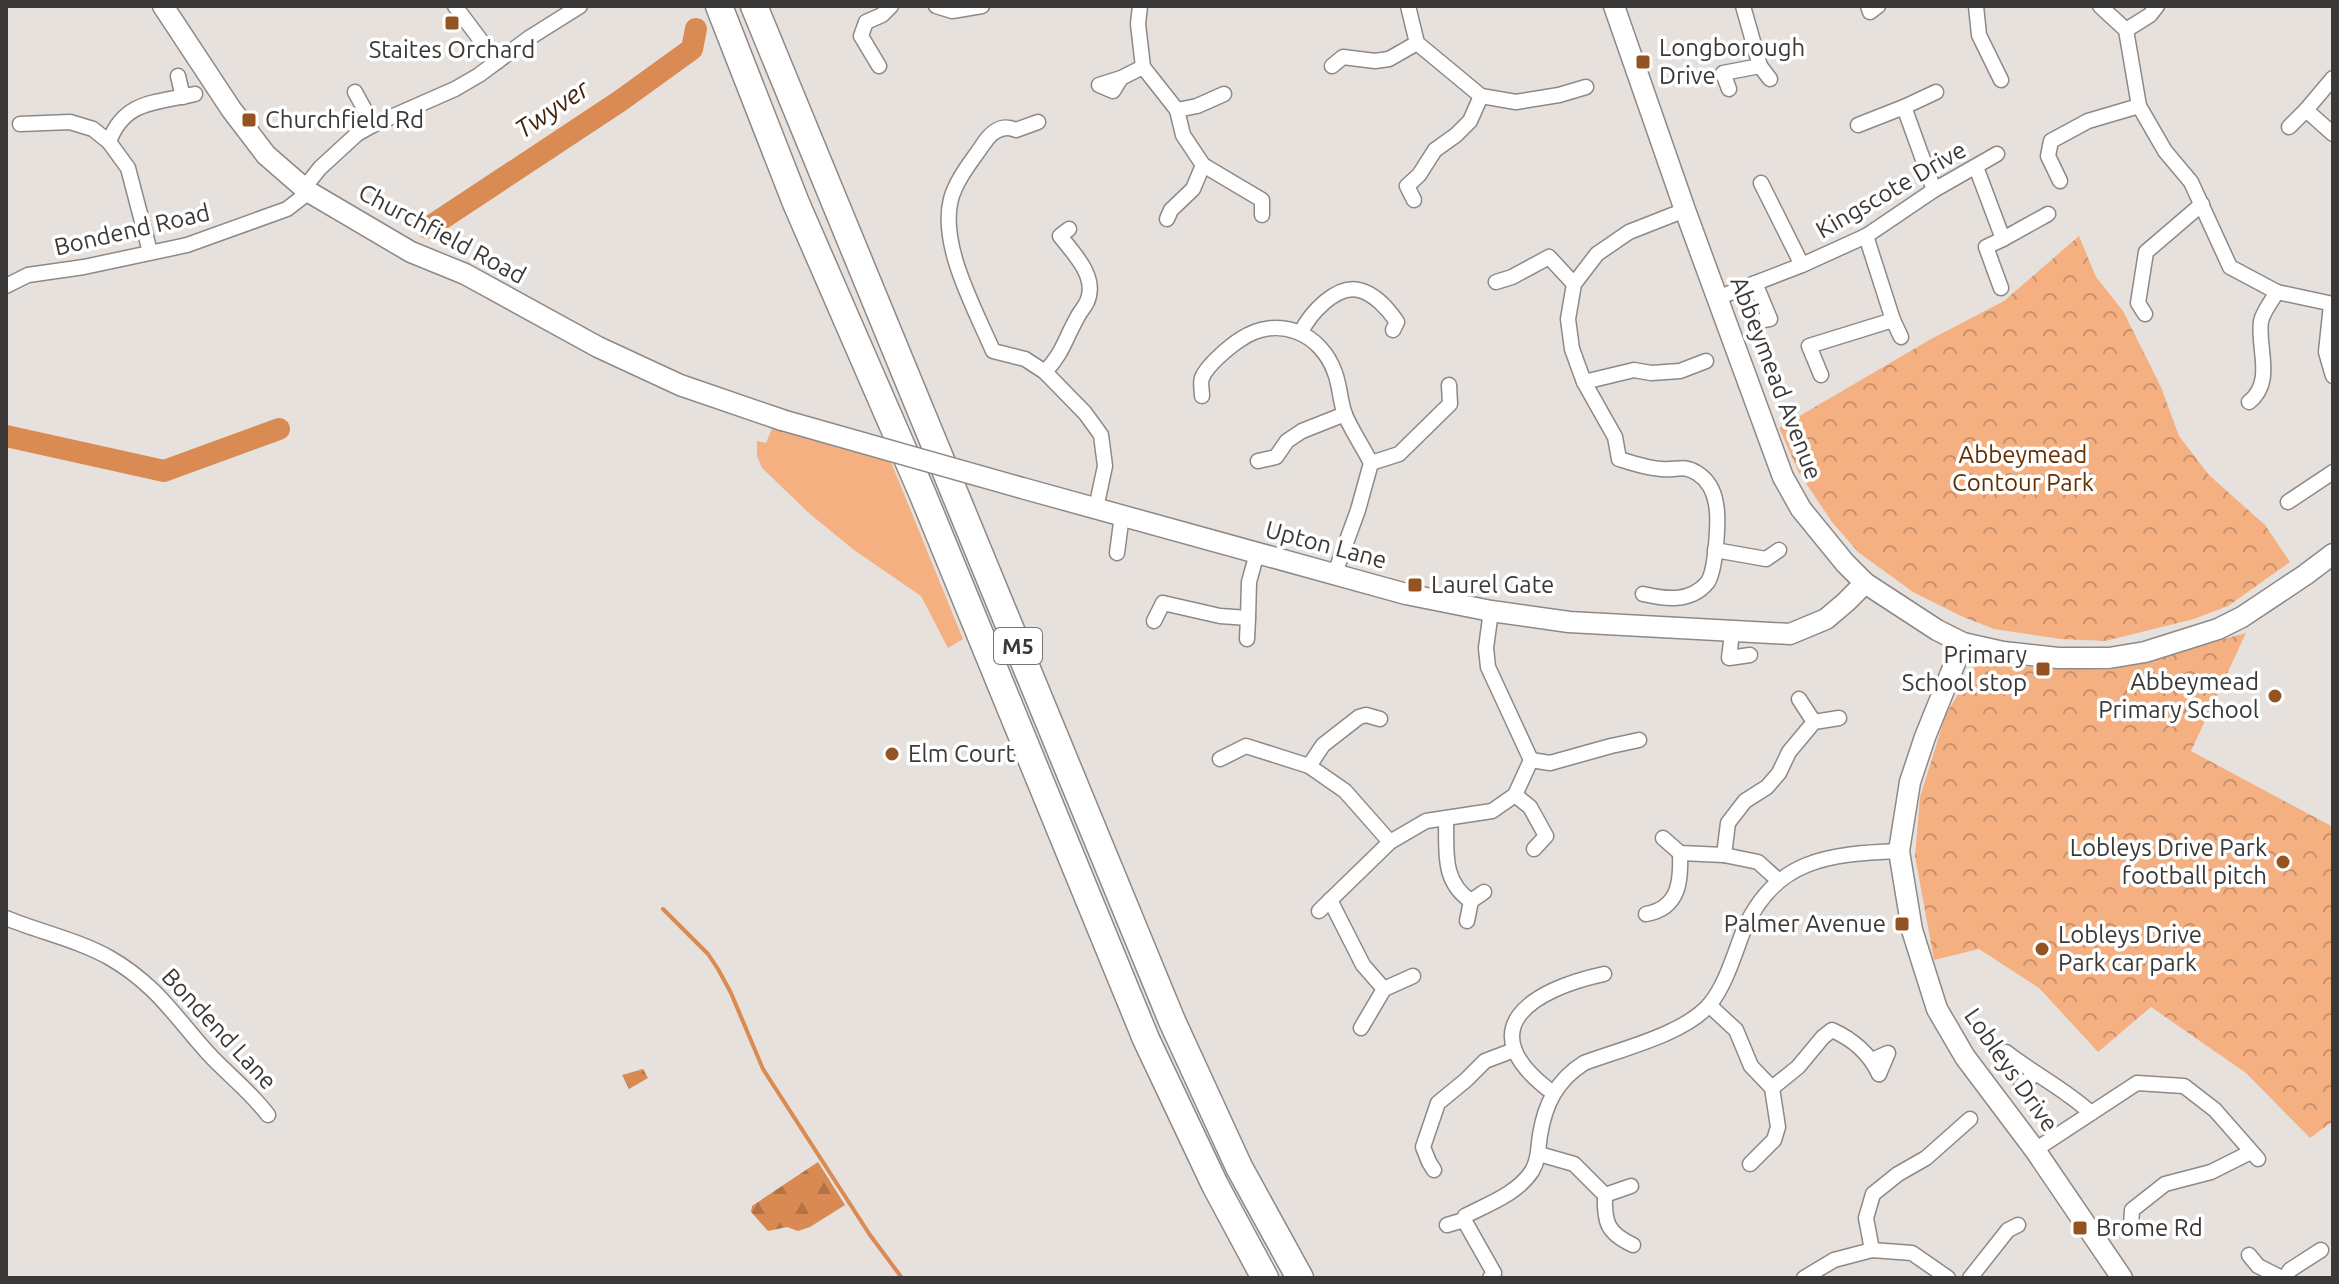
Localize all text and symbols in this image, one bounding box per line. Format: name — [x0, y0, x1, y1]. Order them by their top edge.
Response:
marker: Staites Orchard — [443, 14, 461, 32]
place label: Longborough Drive — [1659, 34, 1805, 89]
place label: Staites Orchard — [369, 36, 535, 63]
marker: Longborough Drive — [1634, 53, 1652, 71]
water label: Twyver — [509, 73, 595, 144]
place label: Churchfield Rd — [265, 106, 424, 133]
marker: Churchfield Rd — [240, 111, 258, 129]
street label: Kingscote Drive — [1811, 136, 1971, 243]
street label: Churchfield Road — [354, 178, 530, 289]
street label: Bondend Road — [51, 198, 212, 261]
street label: Abbeymead Avenue — [1725, 273, 1828, 483]
park label: Abbeymead Contour Park — [1952, 441, 2094, 496]
street label: Upton Lane — [1262, 515, 1390, 574]
place label: Laurel Gate — [1431, 571, 1554, 598]
marker: Laurel Gate — [1406, 576, 1424, 594]
road number: M5 — [994, 628, 1042, 664]
place label: Primary School stop — [1902, 641, 2027, 696]
marker: Primary School stop — [2034, 660, 2052, 678]
place label: Abbeymead Primary School — [2098, 668, 2259, 723]
marker: Abbeymead Primary School — [2266, 687, 2284, 705]
place label: Elm Court — [908, 740, 1015, 767]
marker: Elm Court — [883, 745, 901, 763]
place label: Lobleys Drive Park football pitch — [2070, 834, 2267, 889]
marker: Lobleys Drive Park football pitch — [2274, 853, 2292, 871]
place label: Palmer Avenue — [1724, 910, 1886, 937]
marker: Palmer Avenue — [1893, 915, 1911, 933]
place label: Lobleys Drive Park car park — [2058, 921, 2202, 976]
marker: Lobleys Drive Park car park — [2033, 940, 2051, 958]
street label: Bondend Lane — [157, 963, 282, 1095]
street label: Lobleys Drive — [1959, 1003, 2064, 1136]
place label: Brome Rd — [2096, 1214, 2203, 1241]
marker: Brome Rd — [2071, 1219, 2089, 1237]

